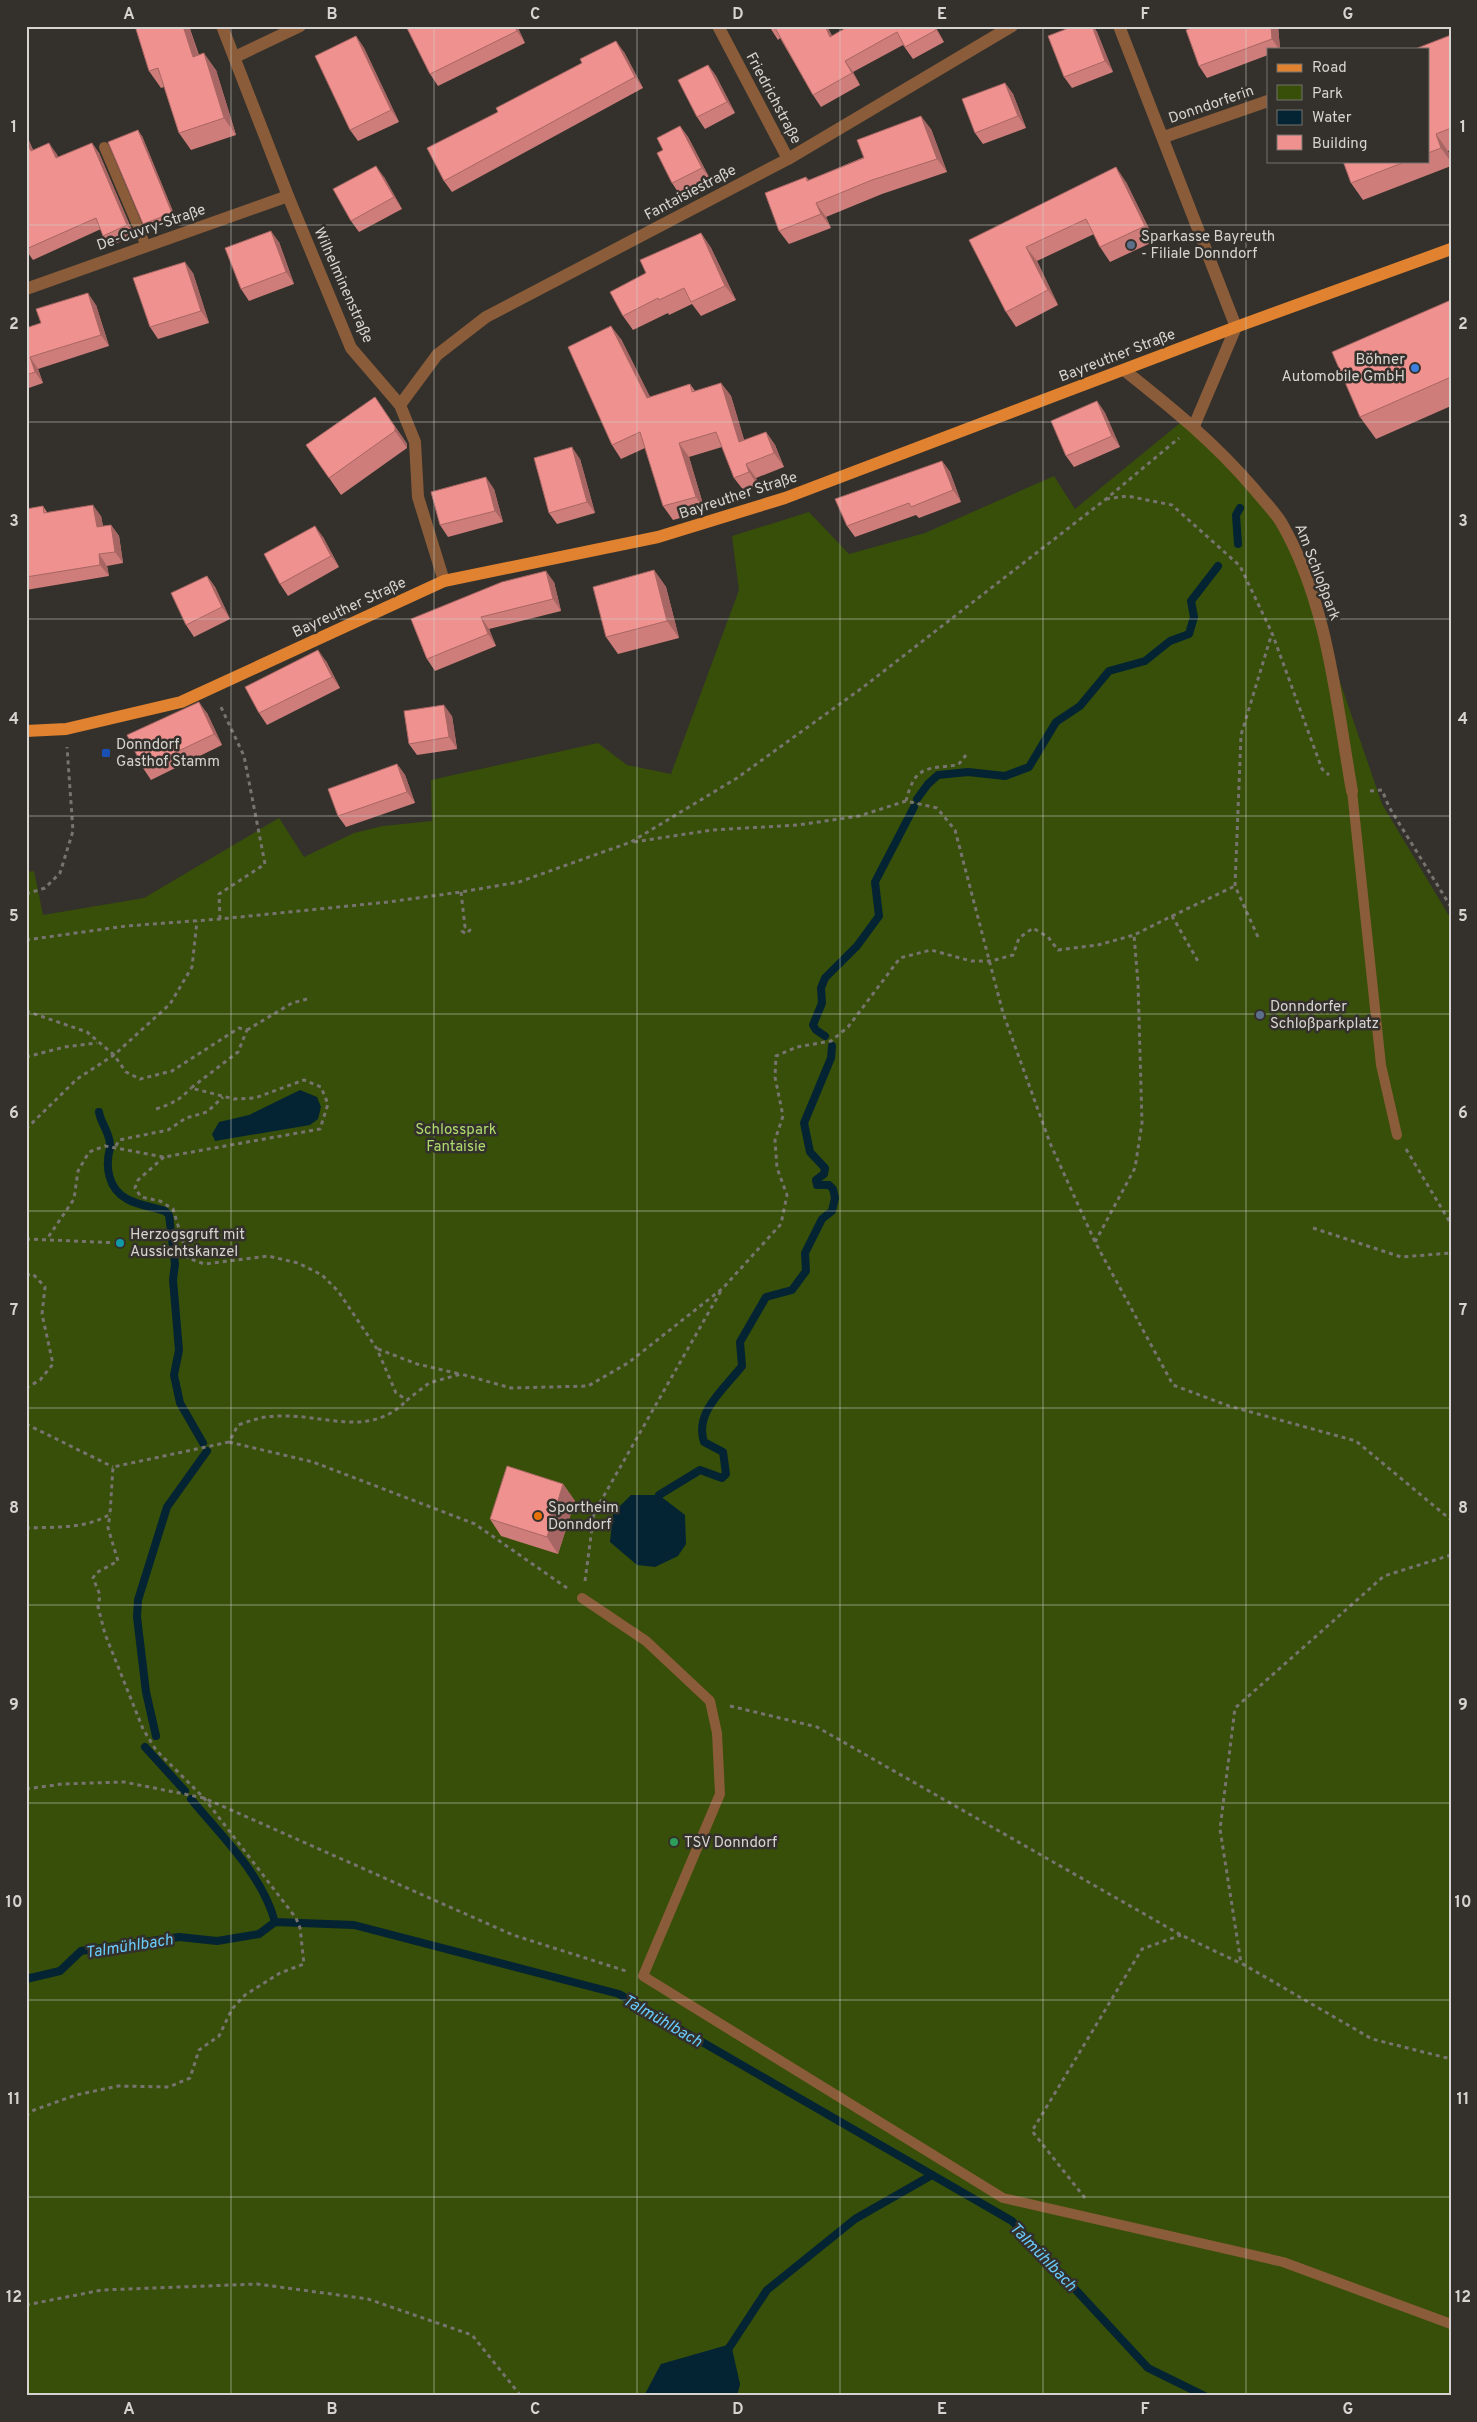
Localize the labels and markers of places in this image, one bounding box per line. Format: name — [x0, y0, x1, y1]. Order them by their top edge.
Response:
place label: Sparkasse Bayreuth - Filiale Donndorf — [1141, 228, 1275, 264]
marker: Sparkasse Bayreuth - Filiale Donndorf — [1125, 239, 1137, 251]
place label: Böhner Automobile GmbH — [1282, 351, 1405, 387]
marker: Böhner Automobile GmbH — [1409, 362, 1421, 374]
place label: Donndorf Gasthof Stamm — [116, 736, 220, 772]
marker: Donndorf Gasthof Stamm — [100, 747, 112, 759]
place label: Donndorfer Schloßparkplatz — [1270, 998, 1379, 1034]
marker: Donndorfer Schloßparkplatz — [1254, 1009, 1266, 1021]
place label: Herzogsgruft mit Aussichtskanzel — [130, 1226, 245, 1262]
marker: Herzogsgruft mit Aussichtskanzel — [114, 1237, 126, 1249]
place label: Sportheim Donndorf — [548, 1499, 619, 1535]
marker: Sportheim Donndorf — [532, 1510, 544, 1522]
place label: TSV Donndorf — [684, 1834, 777, 1853]
marker: TSV Donndorf — [668, 1836, 680, 1848]

